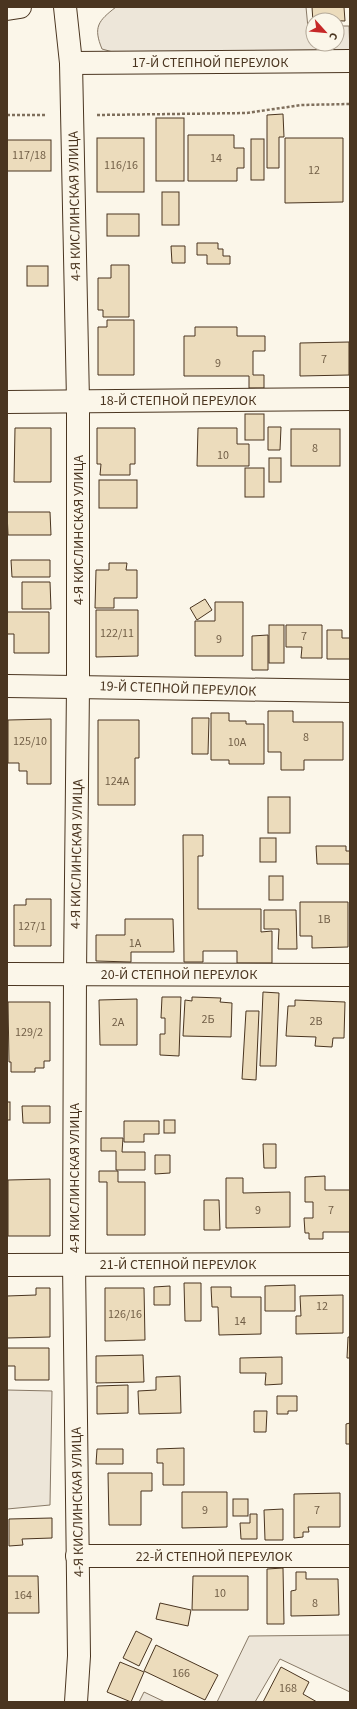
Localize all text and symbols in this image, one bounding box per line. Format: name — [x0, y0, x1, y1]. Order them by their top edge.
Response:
north arrow — [305, 12, 345, 52]
text: С — [325, 30, 342, 43]
street label: 17-Й СТЕПНОЙ ПЕРЕУЛОК — [132, 53, 289, 73]
street label: 4-Я КИСЛИНСКАЯ УЛИЦА — [64, 130, 86, 281]
house number: 117/18 — [12, 147, 46, 164]
house number: 14 — [210, 150, 222, 167]
house number: 116/16 — [104, 157, 138, 174]
house number: 12 — [308, 162, 320, 179]
house number: 7 — [321, 351, 327, 368]
house number: 9 — [215, 355, 221, 372]
street label: 18-Й СТЕПНОЙ ПЕРЕУЛОК — [100, 391, 257, 411]
house number: 8 — [312, 440, 318, 457]
house number: 10 — [217, 447, 229, 464]
street label: 4-Я КИСЛИНСКАЯ УЛИЦА — [69, 455, 89, 605]
house number: 122/11 — [100, 625, 134, 642]
house number: 7 — [301, 628, 307, 645]
house number: 9 — [216, 631, 222, 648]
street label: 19-Й СТЕПНОЙ ПЕРЕУЛОК — [99, 676, 257, 702]
house number: 8 — [303, 729, 309, 746]
house number: 125/10 — [13, 733, 47, 750]
house number: 10А — [228, 734, 247, 751]
house number: 124А — [105, 773, 130, 790]
street label: 4-Я КИСЛИНСКАЯ УЛИЦА — [66, 778, 88, 929]
house number: 1В — [317, 911, 331, 928]
house number: 127/1 — [18, 918, 46, 935]
house number: 1А — [129, 935, 142, 952]
street label: 20-Й СТЕПНОЙ ПЕРЕУЛОК — [101, 965, 258, 985]
house number: 2Б — [202, 1011, 214, 1028]
house number: 2В — [309, 1013, 323, 1030]
house number: 2А — [112, 1014, 125, 1031]
house number: 129/2 — [15, 1024, 43, 1041]
street label: 4-Я КИСЛИНСКАЯ УЛИЦА — [65, 1103, 85, 1253]
house number: 9 — [255, 1202, 261, 1219]
house number: 7 — [328, 1202, 334, 1219]
street label: 21-Й СТЕПНОЙ ПЕРЕУЛОК — [100, 1255, 257, 1275]
house number: 12 — [316, 1298, 328, 1315]
house number: 126/16 — [108, 1306, 142, 1323]
house number: 14 — [234, 1313, 246, 1330]
street label: 4-Я КИСЛИНСКАЯ УЛИЦА — [67, 1426, 89, 1577]
house number: 9 — [202, 1502, 208, 1519]
house number: 7 — [314, 1502, 320, 1519]
street label: 22-Й СТЕПНОЙ ПЕРЕУЛОК — [136, 1547, 293, 1567]
house number: 10 — [214, 1585, 226, 1602]
house number: 164 — [14, 1587, 32, 1604]
house number: 8 — [312, 1595, 318, 1612]
house number: 166 — [172, 1665, 190, 1682]
house number: 168 — [279, 1680, 297, 1697]

